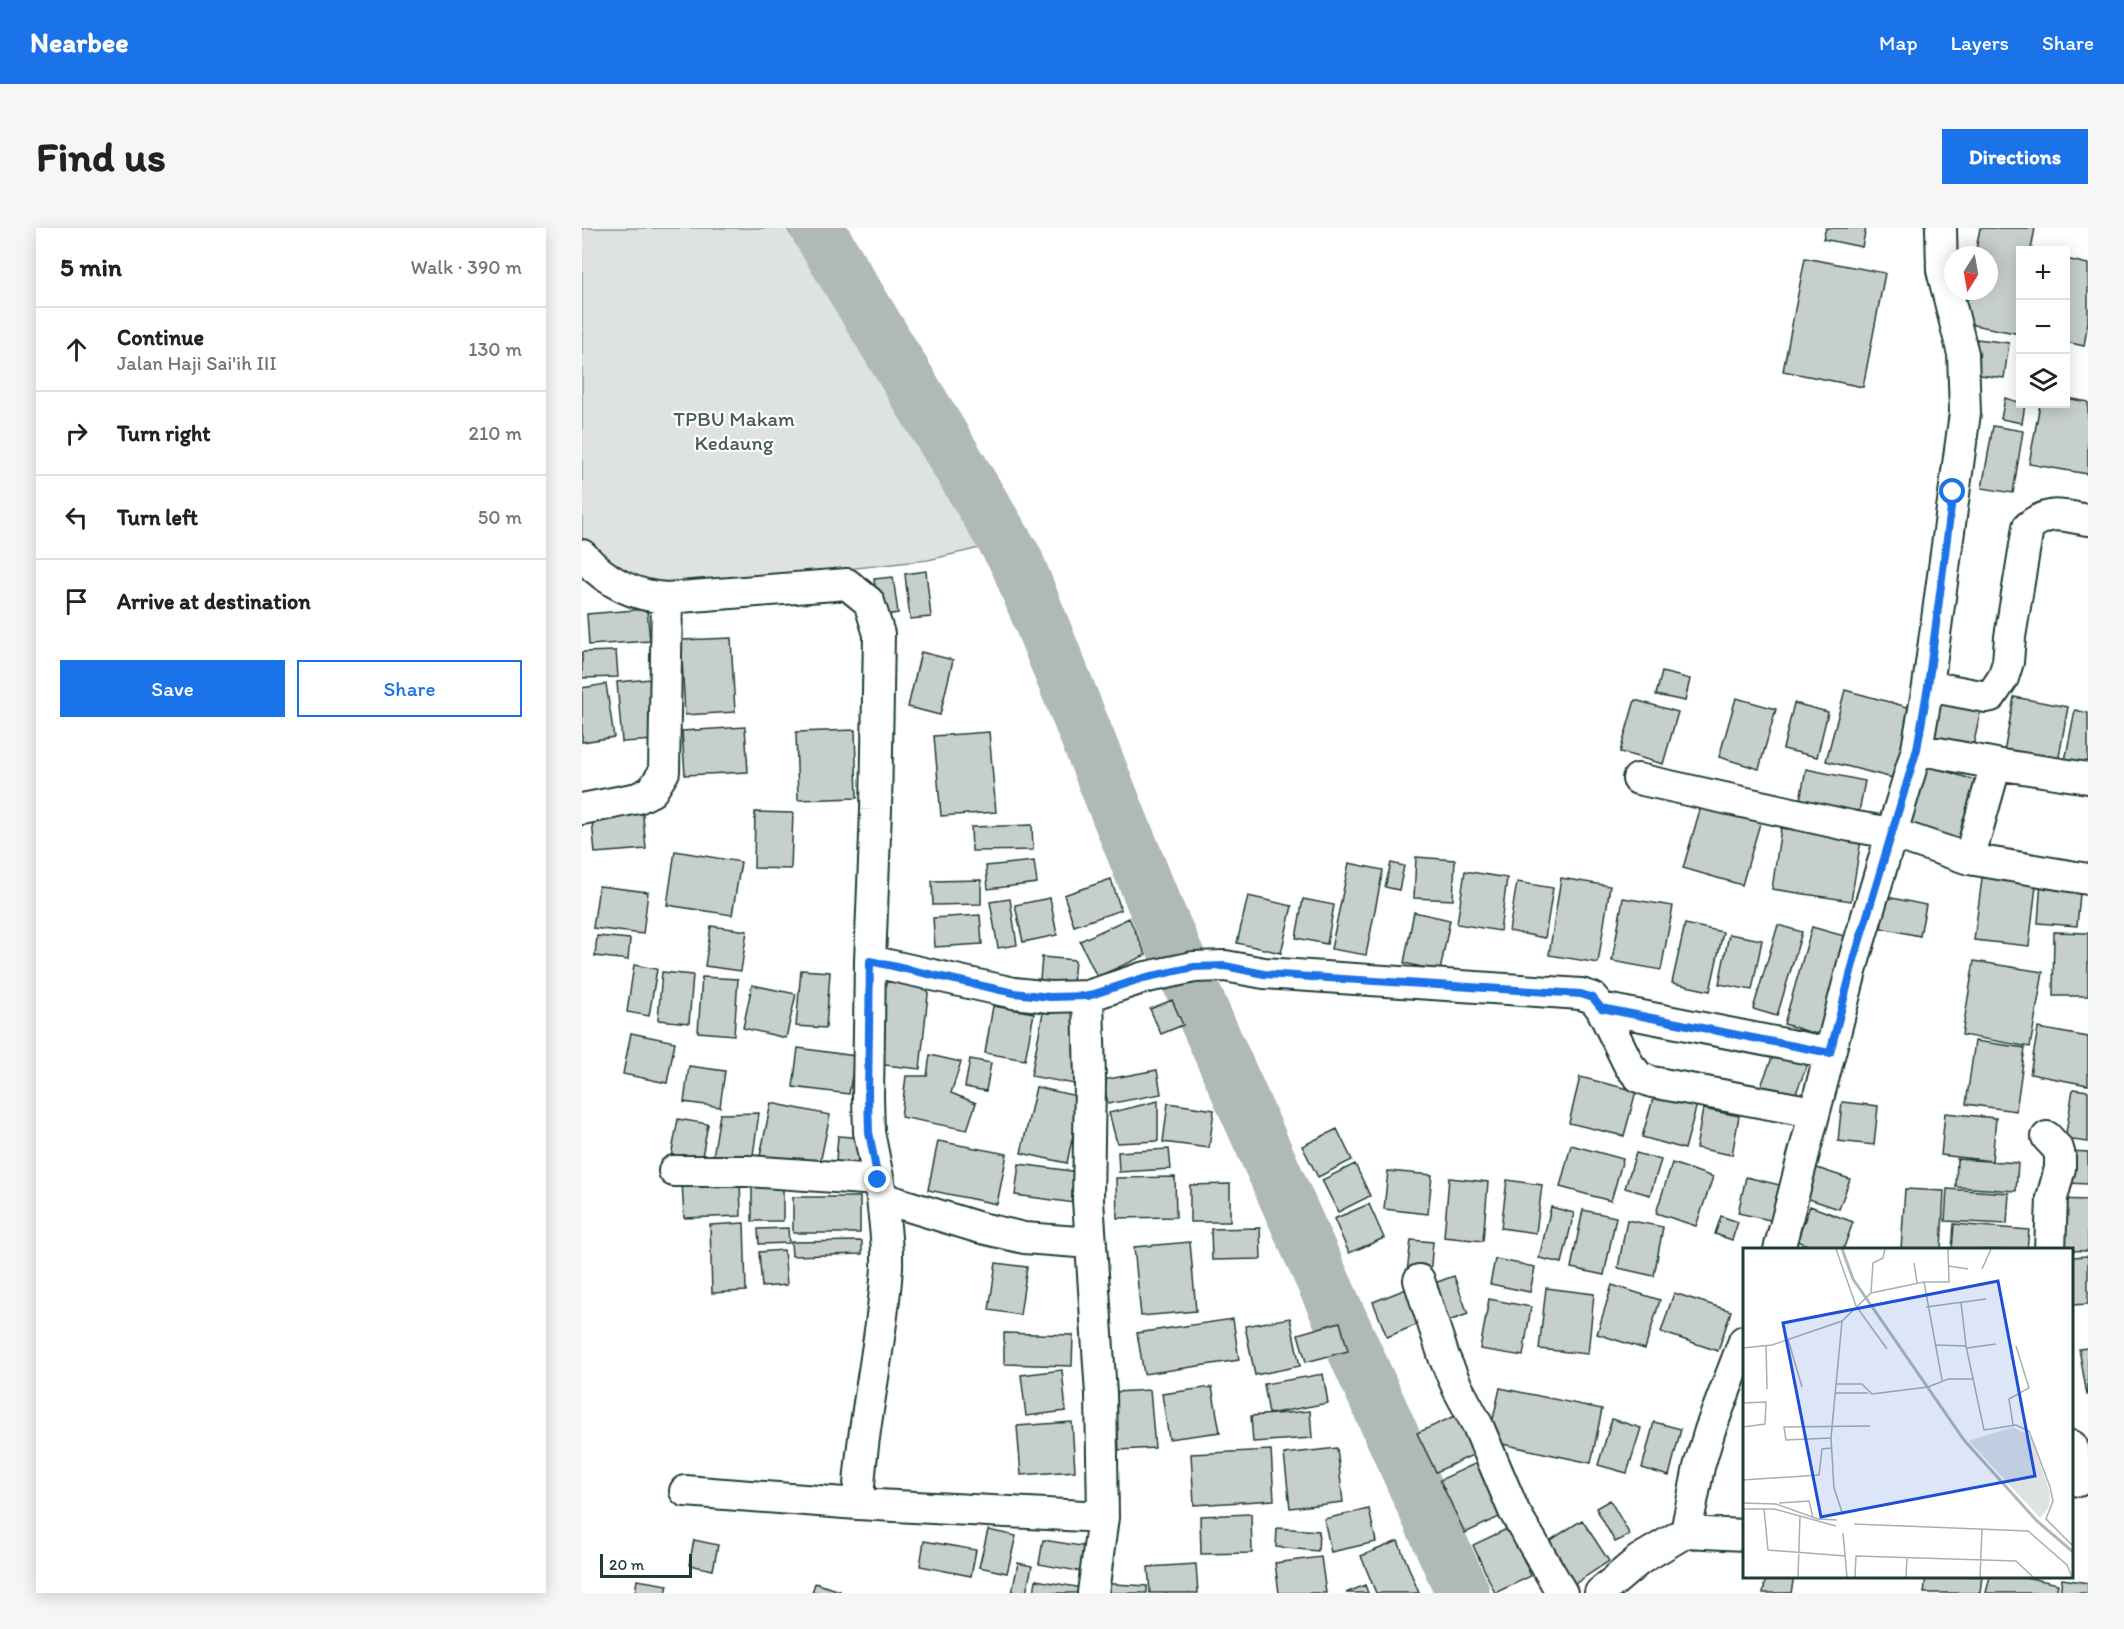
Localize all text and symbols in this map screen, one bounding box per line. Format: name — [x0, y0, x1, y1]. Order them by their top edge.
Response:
text: Nearbee — [30, 25, 129, 59]
text: Map — [1879, 30, 1918, 55]
text: Layers — [1951, 30, 2009, 55]
text: Share — [2042, 30, 2094, 55]
button: Directions — [1942, 129, 2088, 184]
text: Find us — [36, 131, 166, 182]
north arrow — [1944, 246, 1998, 300]
map controls — [2016, 246, 2070, 408]
button: + — [2016, 246, 2070, 300]
text: 5 min — [60, 251, 122, 283]
text: Walk · 390 m — [411, 255, 522, 279]
button: − — [2016, 300, 2070, 354]
text: Continue — [117, 324, 204, 351]
icon: ahead — [60, 333, 93, 366]
text: 130 m — [468, 337, 522, 361]
text: Jalan Haji Sai'ih III — [117, 351, 277, 375]
button: layers — [2016, 354, 2070, 408]
park label: TPBU Makam Kedaung — [673, 406, 795, 455]
icon: right — [60, 417, 93, 450]
text: Turn right — [117, 420, 211, 447]
text: 210 m — [469, 421, 522, 445]
route start — [1939, 478, 1965, 504]
icon: left — [60, 501, 93, 534]
text: Turn left — [117, 504, 198, 531]
text: 50 m — [478, 505, 522, 529]
icon: arrive — [60, 585, 93, 618]
text: Arrive at destination — [117, 588, 311, 615]
button: Save — [60, 660, 285, 717]
button: Share — [297, 660, 522, 717]
route end — [864, 1166, 890, 1192]
inset map — [1743, 1248, 2073, 1578]
scale bar — [600, 1551, 692, 1578]
text: 20 m — [609, 1555, 644, 1574]

